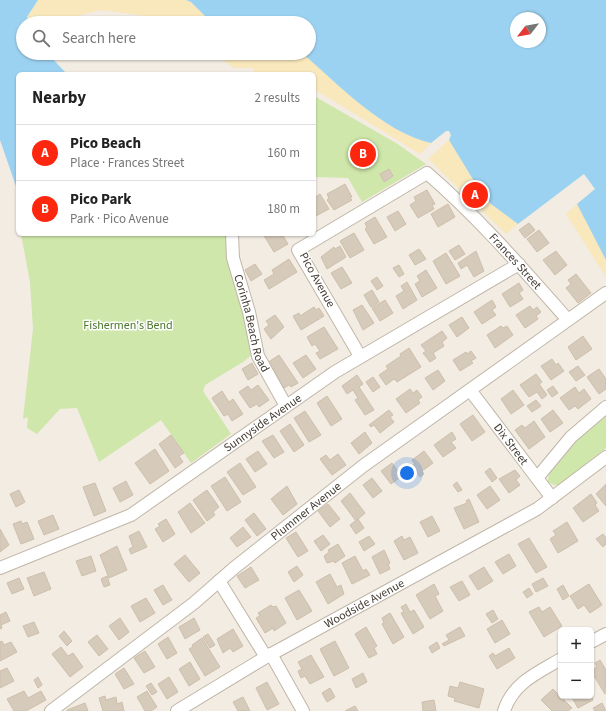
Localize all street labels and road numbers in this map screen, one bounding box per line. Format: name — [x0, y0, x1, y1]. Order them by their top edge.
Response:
street label: Frances Street — [485, 229, 546, 293]
street label: Pico Avenue — [295, 249, 339, 311]
street label: Corinha Beach Road — [230, 272, 274, 375]
street label: Sunnyside Avenue — [220, 389, 305, 456]
street label: Dix Street — [490, 420, 532, 468]
street label: Plummer Avenue — [267, 478, 345, 544]
street label: Woodside Avenue — [321, 575, 407, 632]

